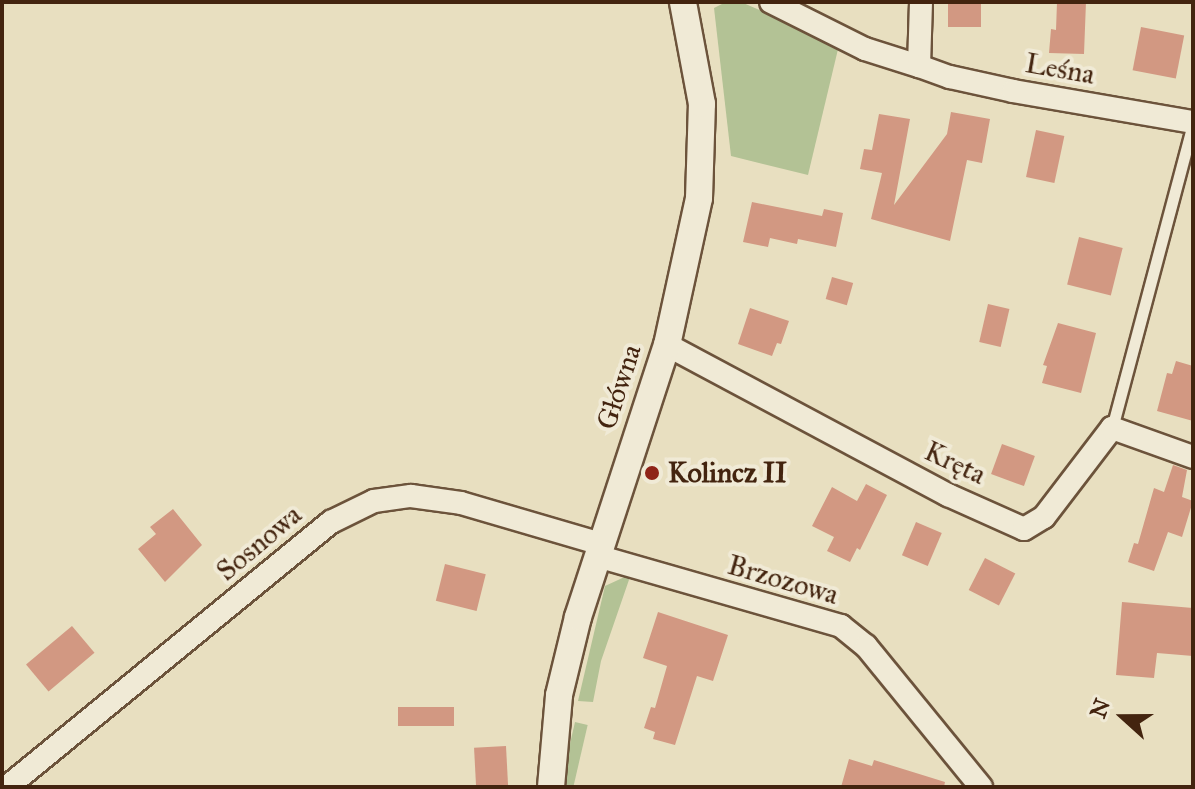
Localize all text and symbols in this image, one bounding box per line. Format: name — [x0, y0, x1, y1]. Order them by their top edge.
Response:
street label: Leśna — [1023, 46, 1097, 92]
street label: Główna — [590, 340, 648, 434]
street label: Kręta — [919, 434, 991, 492]
place label: Kolincz II — [668, 456, 787, 490]
marker: Kolincz II — [643, 464, 661, 482]
street label: Sosnowa — [210, 498, 308, 588]
street label: Brzozowa — [724, 548, 842, 612]
north arrow — [1083, 677, 1163, 757]
text: N — [1084, 695, 1116, 722]

